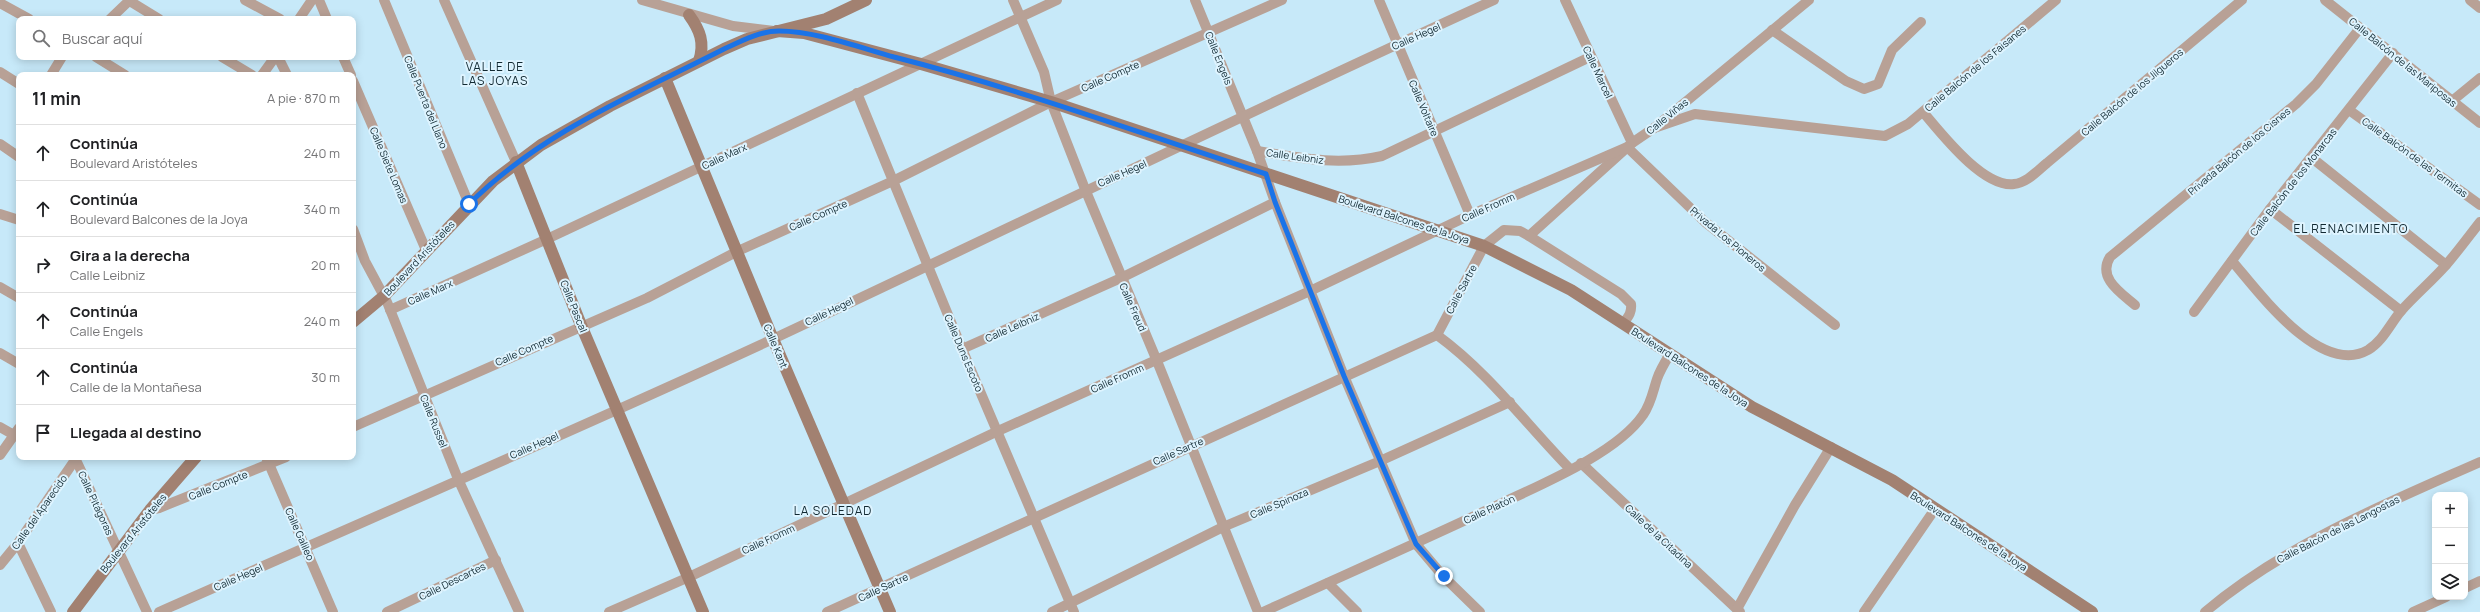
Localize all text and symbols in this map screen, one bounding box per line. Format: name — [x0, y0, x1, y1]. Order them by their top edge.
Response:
street label: Calle Balcón de las Mariposas — [2346, 14, 2460, 110]
search box — [16, 16, 356, 60]
street label: Calle Hegel — [1389, 19, 1443, 53]
street label: Calle Balcón de los Faisanes — [1921, 21, 2029, 115]
icon: search — [30, 27, 52, 49]
text: Buscar aquí — [62, 28, 143, 49]
street label: Calle Engels — [1202, 29, 1236, 87]
street label: Calle Marcel — [1580, 44, 1616, 100]
street label: Calle Balcón de los Jilgueros — [2078, 45, 2186, 139]
street label: Calle Puerta del Llano — [401, 53, 451, 151]
street label: Calle Compte — [1079, 57, 1141, 95]
district label: VALLE DE LAS JOYAS — [462, 58, 528, 89]
street label: Calle Voltaire — [1406, 78, 1442, 139]
text: 11 min — [32, 87, 81, 110]
text: A pie · 870 m — [267, 89, 340, 107]
street label: Calle Viñas — [1643, 95, 1691, 137]
street label: Privada Balcón de los Cisnes — [2185, 104, 2293, 198]
street label: Calle Balcón de las Termitas — [2359, 114, 2471, 200]
street label: Calle Siete Lomas — [367, 125, 411, 205]
street label: Calle Balcón de los Monarcas — [2246, 125, 2340, 239]
text: Continúa — [70, 133, 138, 154]
street label: Calle Marx — [699, 139, 749, 173]
icon: ahead — [32, 142, 54, 164]
text: 240 m — [304, 144, 340, 162]
street label: Calle Leibniz — [1265, 145, 1325, 167]
text: Boulevard Aristóteles — [70, 154, 197, 172]
street label: Calle Hegel — [1095, 156, 1149, 190]
text: Continúa — [70, 189, 138, 210]
street label: Calle Fromm — [1459, 189, 1517, 225]
street label: Boulevard Balcones de la Joya — [1337, 191, 1471, 247]
route start — [460, 195, 478, 213]
street label: Calle Compte — [787, 196, 849, 234]
icon: ahead — [32, 198, 54, 220]
text: 340 m — [304, 200, 340, 218]
street label: Privada Los Pioneros — [1687, 203, 1769, 275]
text: Boulevard Balcones de la Joya — [70, 210, 248, 228]
street label: Boulevard Aristóteles — [380, 217, 458, 299]
district label: EL RENACIMIENTO — [2294, 220, 2408, 237]
text: Gira a la derecha — [70, 245, 190, 266]
icon: right — [32, 254, 54, 276]
text: 20 m — [311, 256, 340, 274]
street label: Calle Sartre — [1442, 262, 1480, 316]
text: Calle Leibniz — [70, 266, 145, 284]
street label: Calle Marx — [405, 276, 455, 308]
street label: Calle Pascal — [557, 278, 591, 334]
street label: Calle Freud — [1116, 281, 1150, 333]
street label: Calle Hegel — [803, 293, 855, 329]
text: Continúa — [70, 301, 138, 322]
street label: Calle Leibniz — [983, 309, 1041, 345]
icon: ahead — [32, 310, 54, 332]
text: 240 m — [304, 312, 340, 330]
street label: Calle Duns Escoto — [941, 312, 987, 394]
text: Calle Engels — [70, 322, 143, 340]
street label: Calle Kant — [760, 322, 792, 370]
street label: Boulevard Balcones de la Joya — [1629, 324, 1751, 410]
street label: Calle Compte — [493, 331, 555, 369]
text: Continúa — [70, 357, 138, 378]
street label: Calle Fromm — [1088, 360, 1146, 396]
icon: ahead — [32, 366, 54, 388]
text: 30 m — [311, 368, 340, 386]
text: Calle de la Montañesa — [70, 378, 202, 396]
street label: Calle Russel — [417, 392, 451, 450]
icon: arrive — [32, 422, 54, 444]
text: Llegada al destino — [70, 422, 202, 443]
street label: Calle Hegel — [507, 428, 561, 462]
street label: Calle Sartre — [1151, 434, 1206, 468]
street label: Calle Compte — [186, 467, 250, 503]
street label: Calle Pitágoras — [75, 469, 117, 537]
street label: Calle del Aparecido — [8, 472, 70, 552]
street label: Calle Spinoza — [1248, 484, 1310, 522]
street label: Boulevard Balcones de la Joya — [1908, 488, 2030, 574]
street label: Boulevard Aristóteles — [97, 490, 169, 576]
street label: Calle Platón — [1461, 491, 1517, 527]
street label: Calle Balcón de las Langostas — [2274, 492, 2402, 566]
map controls — [2432, 492, 2468, 600]
button: + — [2432, 492, 2468, 528]
street label: Calle de la Citadina — [1622, 501, 1696, 571]
district label: LA SOLEDAD — [794, 502, 872, 519]
street label: Calle Galileo — [282, 505, 318, 563]
street label: Calle Fromm — [739, 521, 797, 557]
button: − — [2432, 528, 2468, 564]
street label: Calle Descartes — [416, 559, 488, 603]
street label: Calle Hegel — [211, 560, 265, 594]
button: layers — [2432, 564, 2468, 600]
route end — [1435, 567, 1453, 585]
street label: Calle Sartre — [856, 569, 911, 605]

